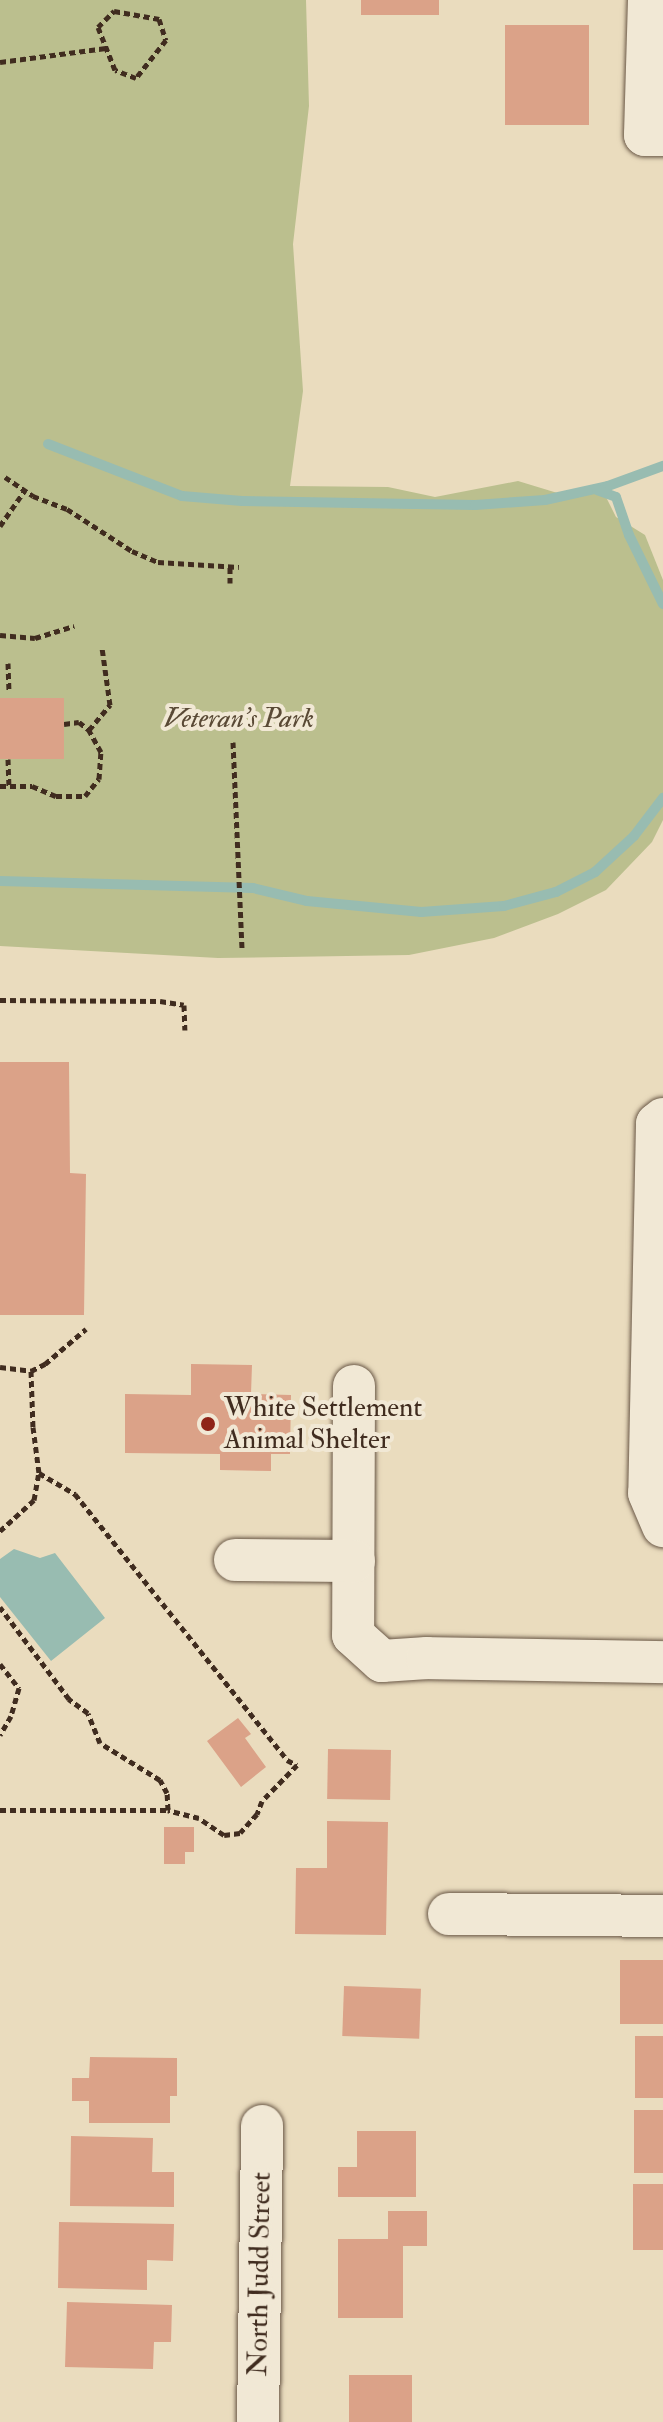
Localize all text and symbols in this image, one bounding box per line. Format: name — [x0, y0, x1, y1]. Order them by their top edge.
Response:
park label: Veteran's Park — [164, 702, 314, 736]
place label: White Settlement Animal Shelter — [224, 1391, 422, 1457]
marker: White Settlement Animal Shelter — [199, 1415, 217, 1433]
street label: North Judd Street — [241, 2172, 279, 2376]

